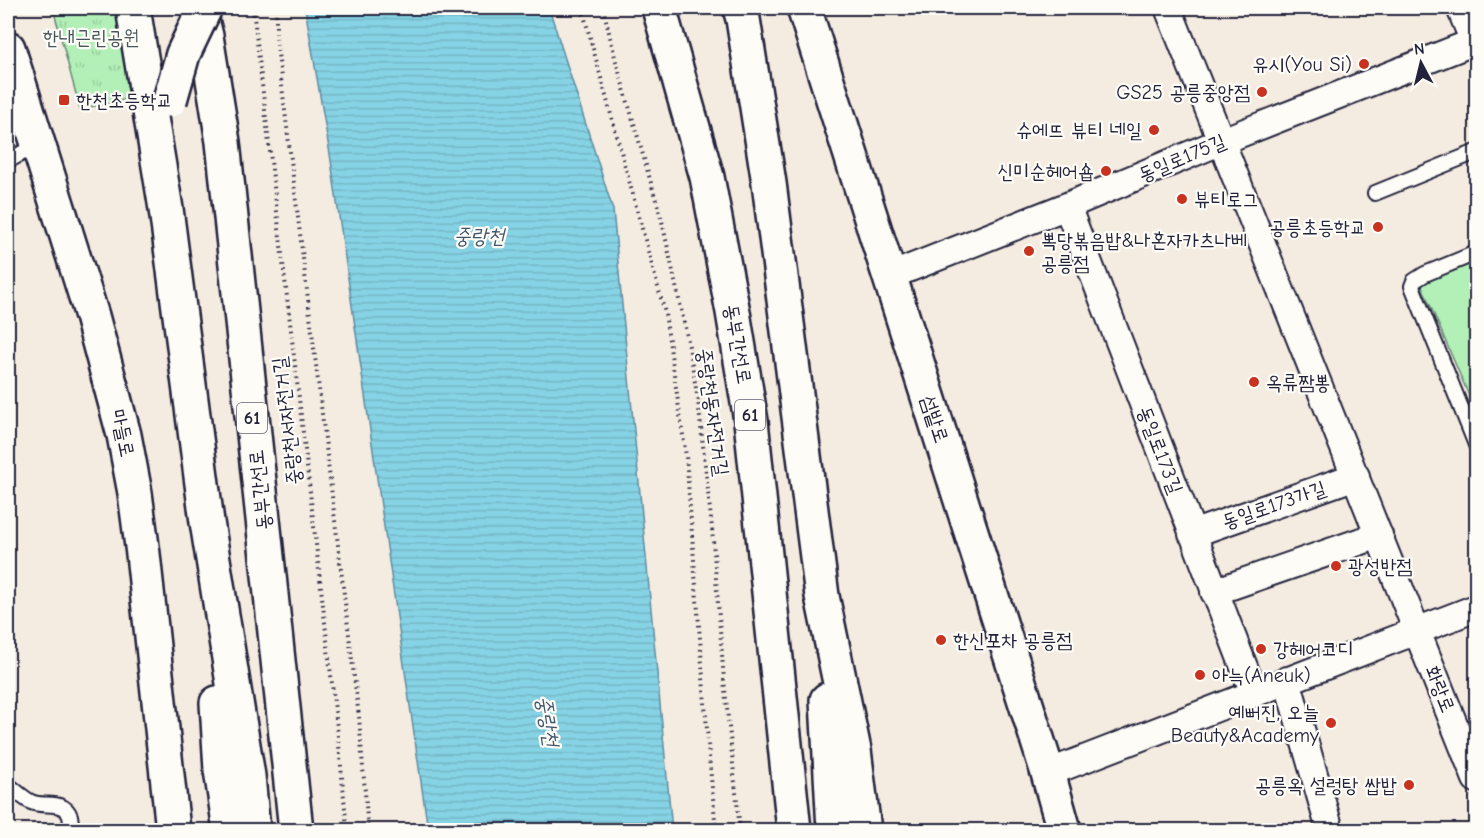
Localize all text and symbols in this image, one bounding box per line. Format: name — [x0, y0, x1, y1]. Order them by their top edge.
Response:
park label: 한내근린공원 — [43, 26, 139, 49]
north arrow — [1391, 33, 1451, 93]
text: N — [1413, 40, 1426, 59]
place label: 유시(You Si) — [1252, 53, 1352, 76]
marker: 유시(You Si) — [1357, 57, 1371, 71]
place label: GS25 공릉중앙점 — [1116, 81, 1250, 104]
marker: GS25 공릉중앙점 — [1255, 85, 1269, 99]
place label: 한천초등학교 — [76, 89, 173, 112]
marker: 한천초등학교 — [57, 93, 71, 107]
place label: 슈에뜨 뷰티 네일 — [1016, 119, 1142, 142]
marker: 슈에뜨 뷰티 네일 — [1147, 123, 1161, 137]
street label: 동일로175길 — [1135, 129, 1229, 187]
place label: 신미순헤어숍 — [997, 160, 1094, 183]
marker: 신미순헤어숍 — [1099, 164, 1113, 178]
place label: 뷰티로그 — [1194, 188, 1258, 211]
marker: 뷰티로그 — [1175, 192, 1189, 206]
place label: 공릉초등학교 — [1269, 216, 1366, 239]
marker: 공릉초등학교 — [1371, 220, 1385, 234]
water label: 중랑천 — [454, 224, 506, 248]
place label: 뽁당볶음밥&나혼자카츠나베 공릉점 — [1041, 229, 1247, 275]
marker: 뽁당볶음밥&나혼자카츠나베 공릉점 — [1022, 244, 1036, 258]
street label: 동부간선로 — [720, 302, 756, 386]
street label: 중랑천동자전거길 — [693, 347, 733, 477]
street label: 중랑천서자전거길 — [268, 356, 306, 486]
place label: 옥류짬뽕 — [1266, 371, 1330, 394]
marker: 옥류짬뽕 — [1247, 375, 1261, 389]
street label: 섬밭로 — [917, 392, 953, 446]
road number: 61 — [735, 400, 765, 430]
road number: 61 — [237, 403, 267, 433]
street label: 동일로173길 — [1133, 403, 1187, 497]
street label: 마들로 — [107, 407, 139, 459]
street label: 동부간선로 — [244, 449, 276, 531]
street label: 동일로173가길 — [1219, 477, 1329, 533]
place label: 광성반점 — [1348, 555, 1412, 578]
marker: 광성반점 — [1329, 559, 1343, 573]
place label: 한신포차 공릉점 — [953, 629, 1072, 652]
marker: 한신포차 공릉점 — [934, 633, 948, 647]
place label: 강헤어코디 — [1273, 638, 1353, 661]
marker: 강헤어코디 — [1254, 642, 1268, 656]
street label: 화랑로 — [1420, 662, 1460, 716]
place label: 아늑(Aneuk) — [1212, 664, 1311, 687]
marker: 아늑(Aneuk) — [1193, 668, 1207, 682]
water label: 중랑천 — [532, 694, 564, 750]
place label: 예뻐진, 오늘 Beauty&Academy — [1171, 701, 1319, 747]
marker: 예뻐진, 오늘 Beauty&Academy — [1324, 716, 1338, 730]
place label: 공릉옥 설렁탕 쌉밥 — [1255, 774, 1397, 797]
marker: 공릉옥 설렁탕 쌉밥 — [1402, 778, 1416, 792]

